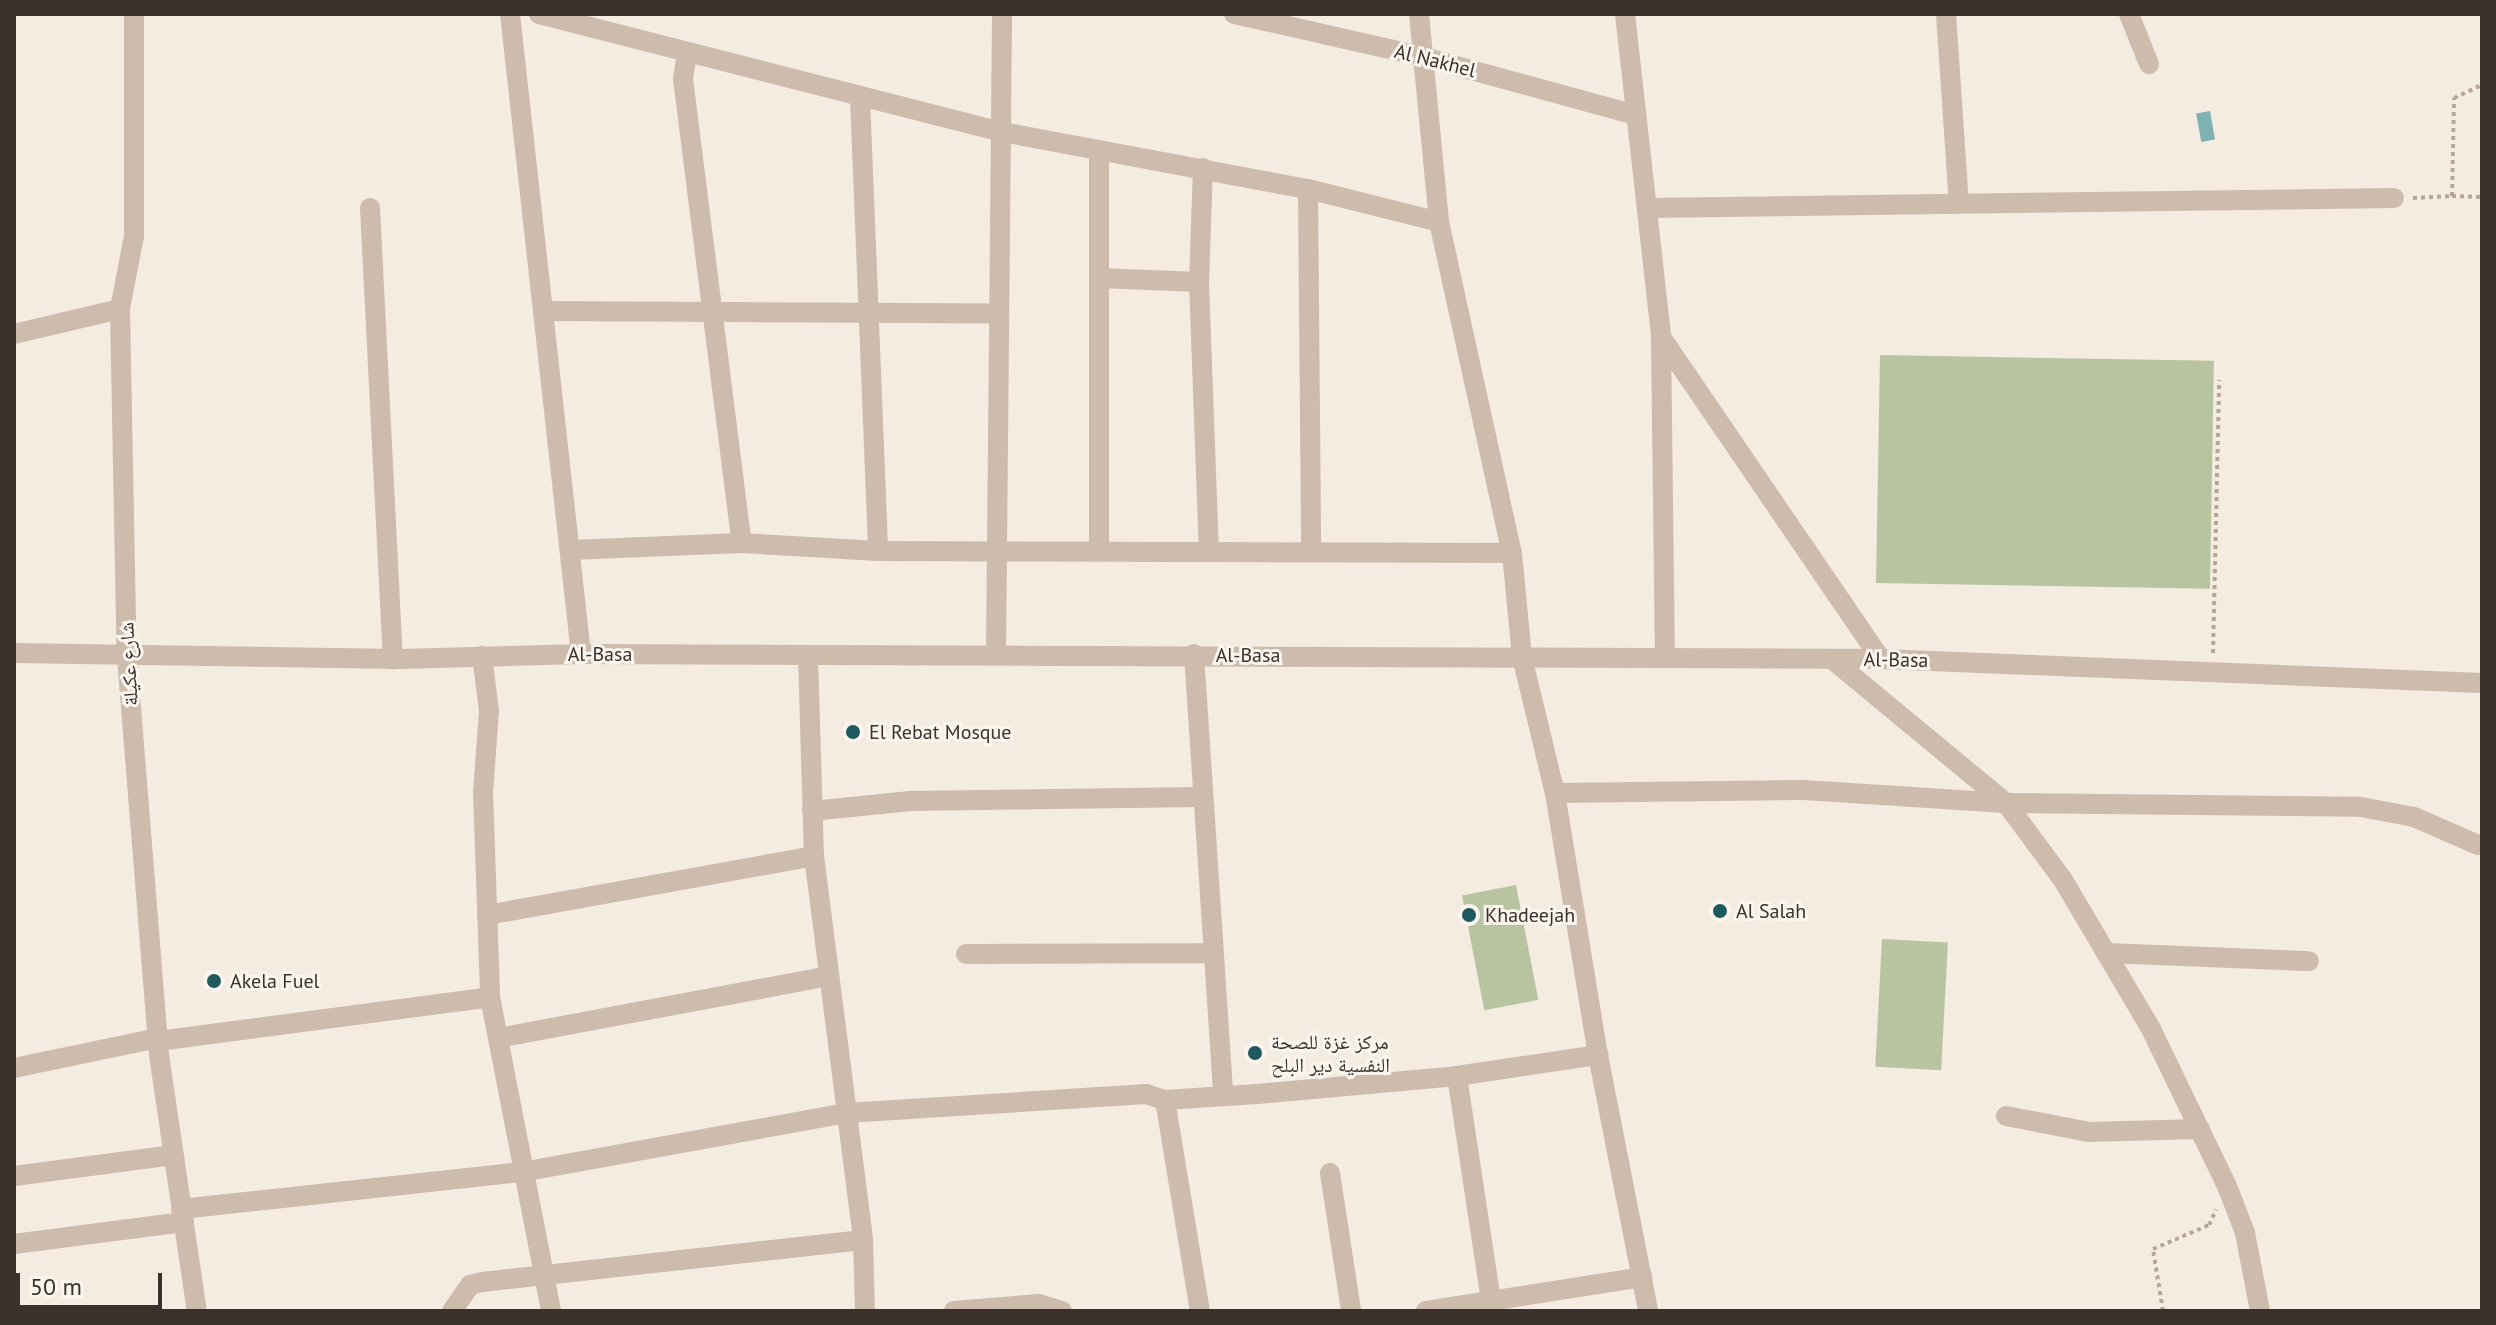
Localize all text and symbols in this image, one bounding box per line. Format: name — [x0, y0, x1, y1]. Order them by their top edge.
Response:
street label: Al Nakhel — [1392, 39, 1478, 83]
street label: شارع عكيلة — [115, 622, 143, 706]
street label: Al-Basa — [568, 642, 632, 666]
street label: Al-Basa — [1216, 643, 1280, 667]
street label: Al-Basa — [1863, 647, 1929, 673]
place label: El Rebat Mosque — [869, 720, 1011, 744]
marker: El Rebat Mosque — [844, 723, 862, 741]
place label: Al Salah — [1736, 899, 1806, 923]
marker: Al Salah — [1711, 902, 1729, 920]
place label: Khadeejah — [1485, 903, 1575, 927]
marker: Khadeejah — [1460, 906, 1478, 924]
place label: Akela Fuel — [230, 969, 319, 993]
marker: Akela Fuel — [205, 972, 223, 990]
place label: مركز غزة للصحة النفسية دير البلح — [1271, 1030, 1390, 1077]
marker: مركز غزة للصحة النفسية دير البلح — [1246, 1044, 1264, 1062]
scale bar — [20, 1257, 166, 1307]
text: 50 m — [30, 1271, 82, 1302]

